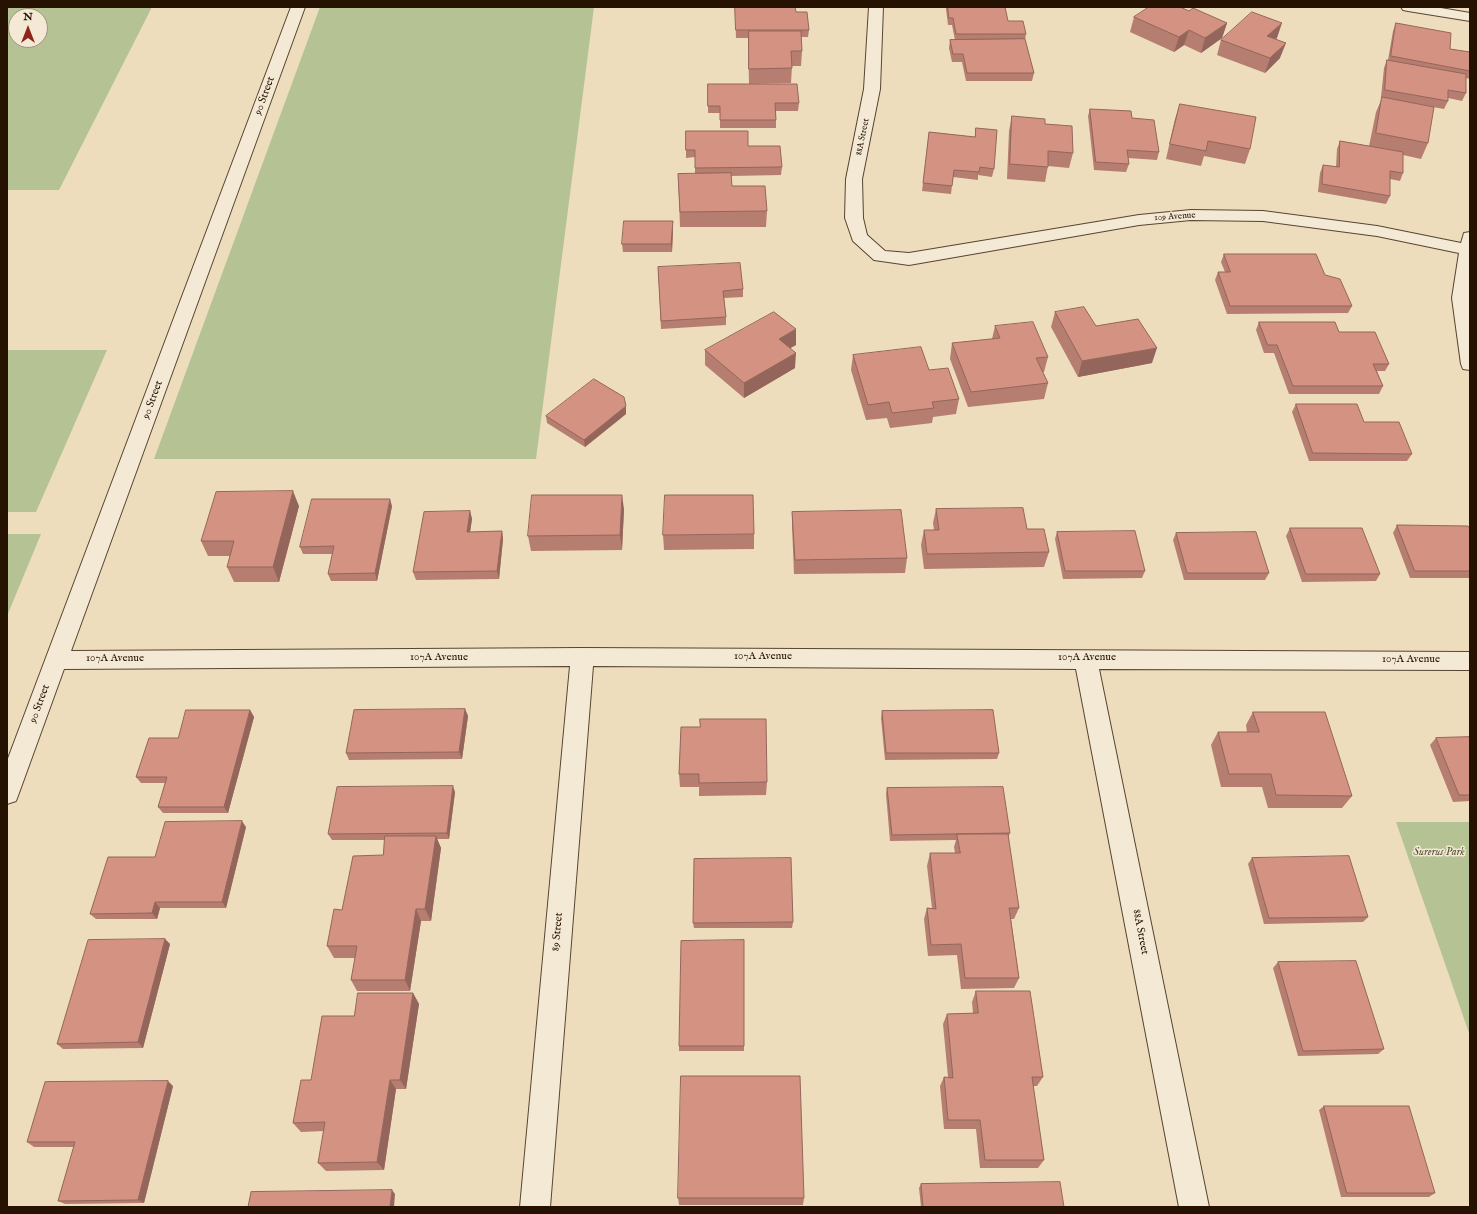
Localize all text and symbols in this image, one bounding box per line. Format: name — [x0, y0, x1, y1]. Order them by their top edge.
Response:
north arrow — [8, 8, 48, 48]
text: N — [23, 10, 33, 24]
street label: 90 Street — [252, 75, 278, 117]
street label: 88A Street — [854, 118, 872, 156]
street label: 109 Avenue — [1154, 210, 1196, 224]
street label: 90 Street — [140, 379, 166, 421]
street label: 107A Avenue — [734, 650, 792, 664]
street label: 107A Avenue — [410, 651, 468, 665]
street label: 107A Avenue — [1058, 651, 1116, 665]
street label: 107A Avenue — [86, 652, 144, 666]
street label: 107A Avenue — [1382, 653, 1440, 667]
street label: 90 Street — [27, 683, 53, 725]
park label: Surerus Park — [1413, 846, 1465, 860]
street label: 88A Street — [1129, 908, 1151, 956]
street label: 89 Street — [550, 912, 566, 952]

